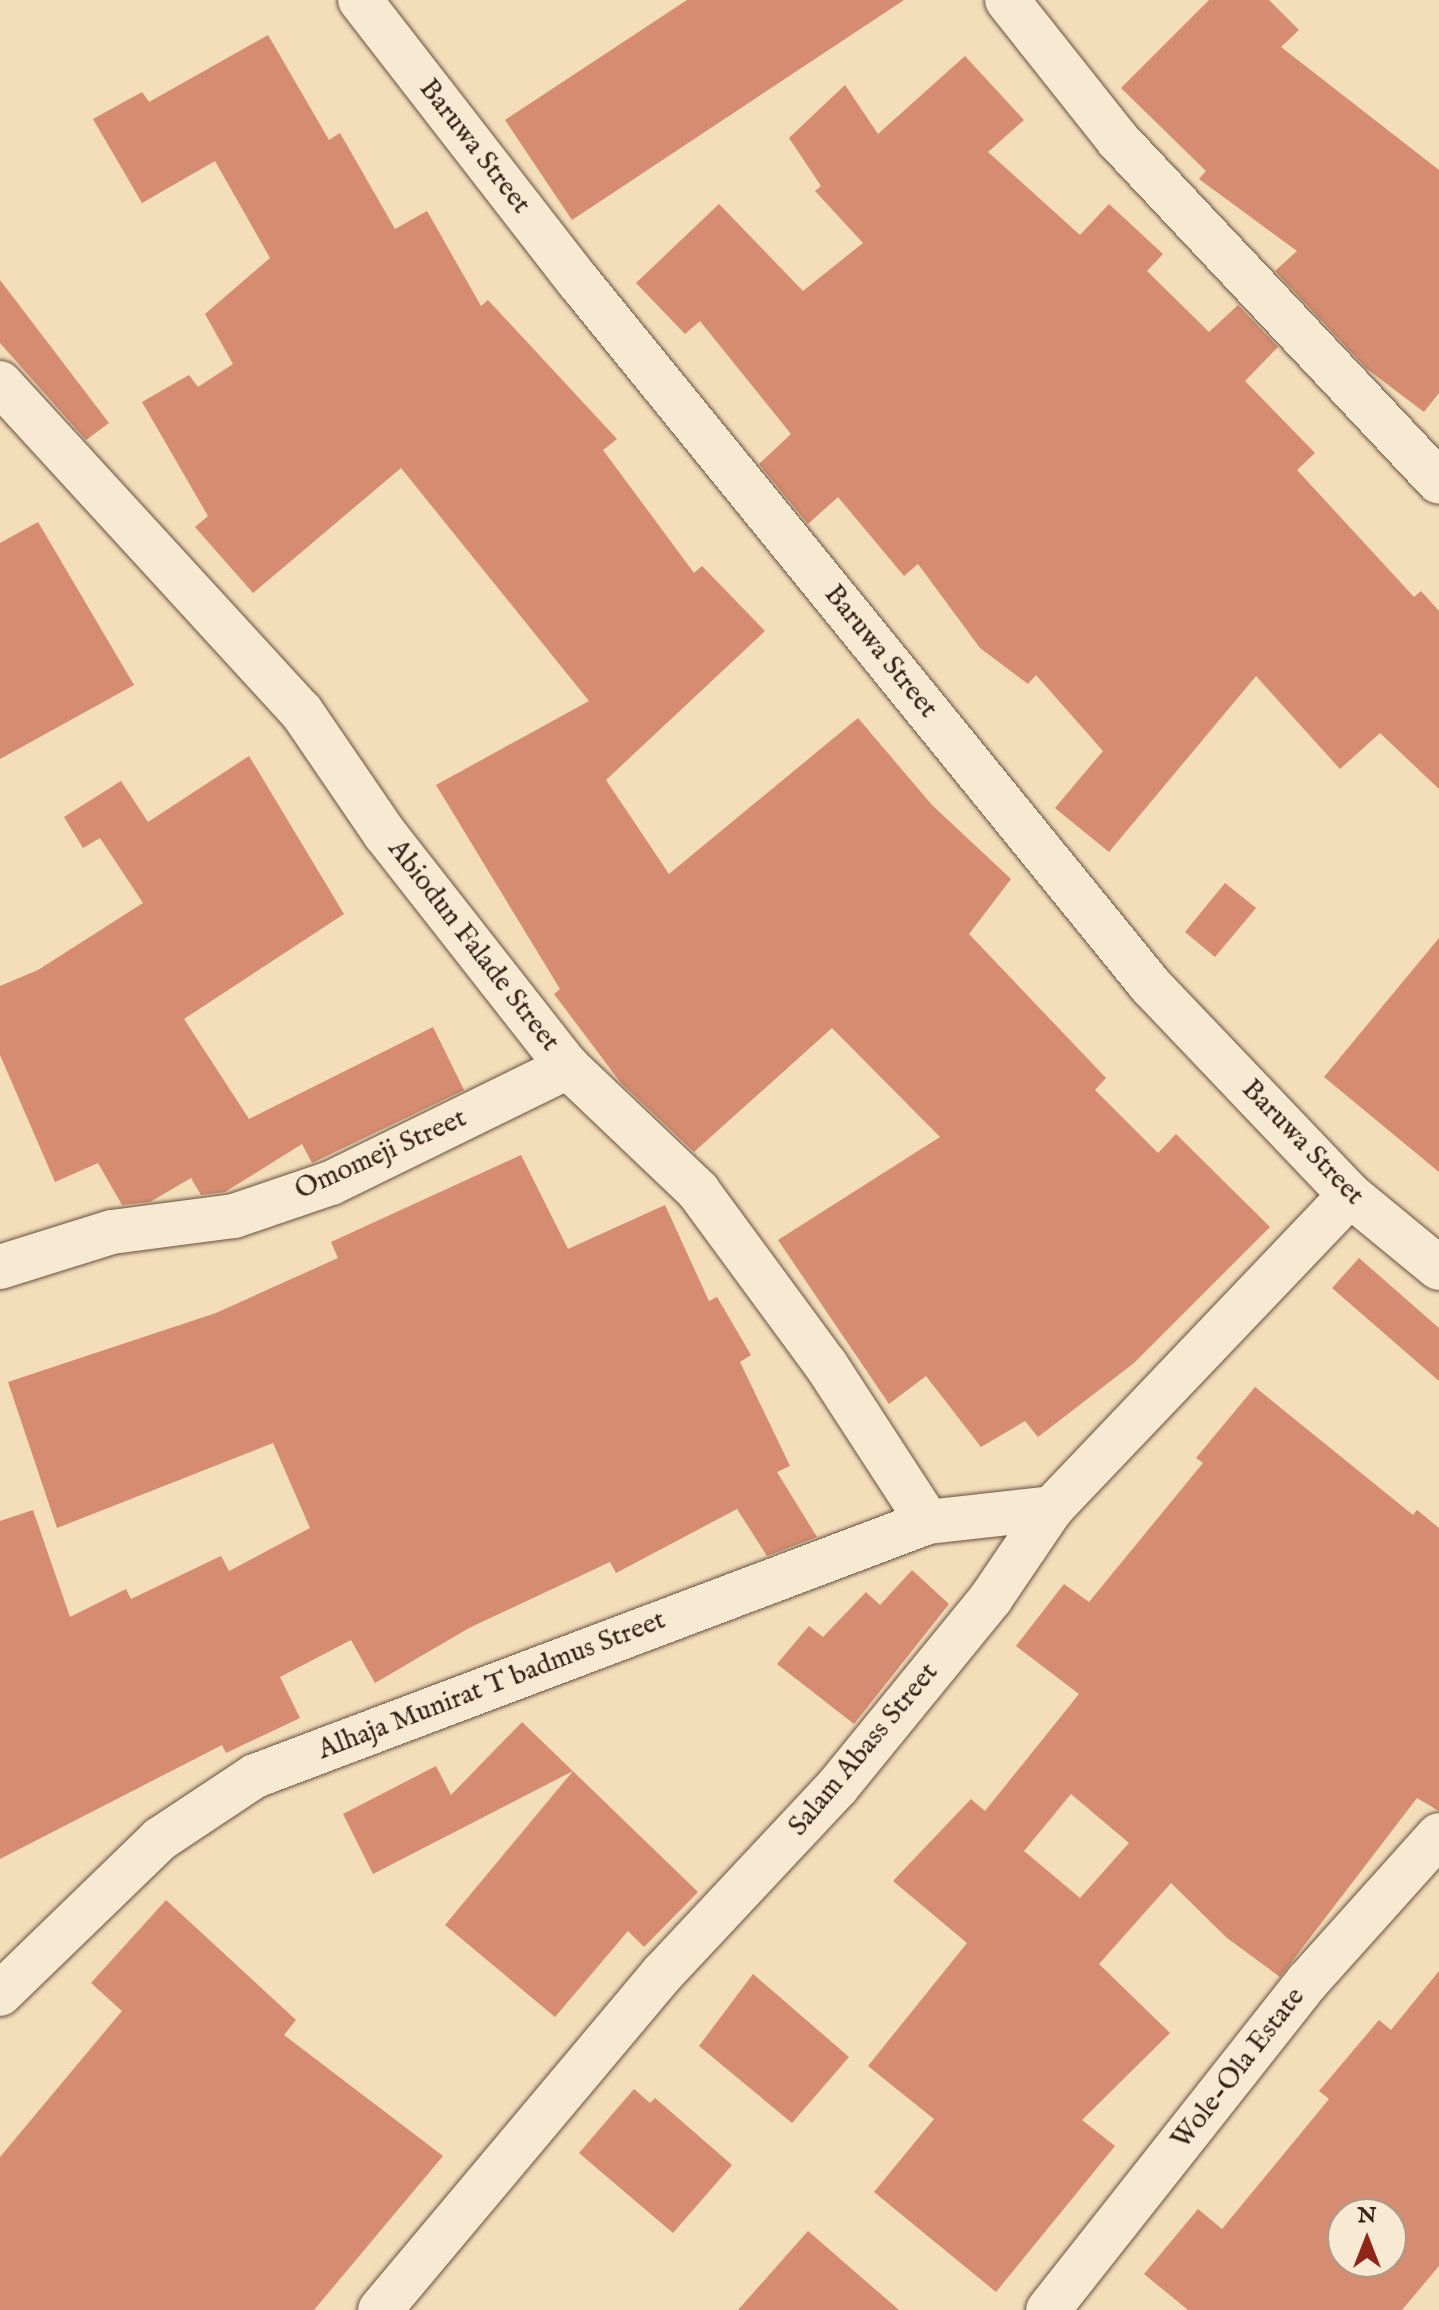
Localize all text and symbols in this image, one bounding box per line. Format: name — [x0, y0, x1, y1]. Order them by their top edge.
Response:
street label: Baruwa Street — [411, 73, 537, 221]
street label: Baruwa Street — [816, 579, 944, 725]
street label: Abiodun Falade Street — [380, 833, 566, 1059]
street label: Baruwa Street — [1234, 1073, 1370, 1213]
street label: Omomeji Street — [290, 1102, 472, 1208]
street label: Alhaja Munirat T badmus Street — [314, 1604, 670, 1768]
street label: Salam Abass Street — [782, 1657, 946, 1843]
street label: Wole-Ola Estate — [1165, 1981, 1313, 2157]
north arrow — [1327, 2198, 1407, 2278]
text: N — [1357, 2202, 1377, 2230]

